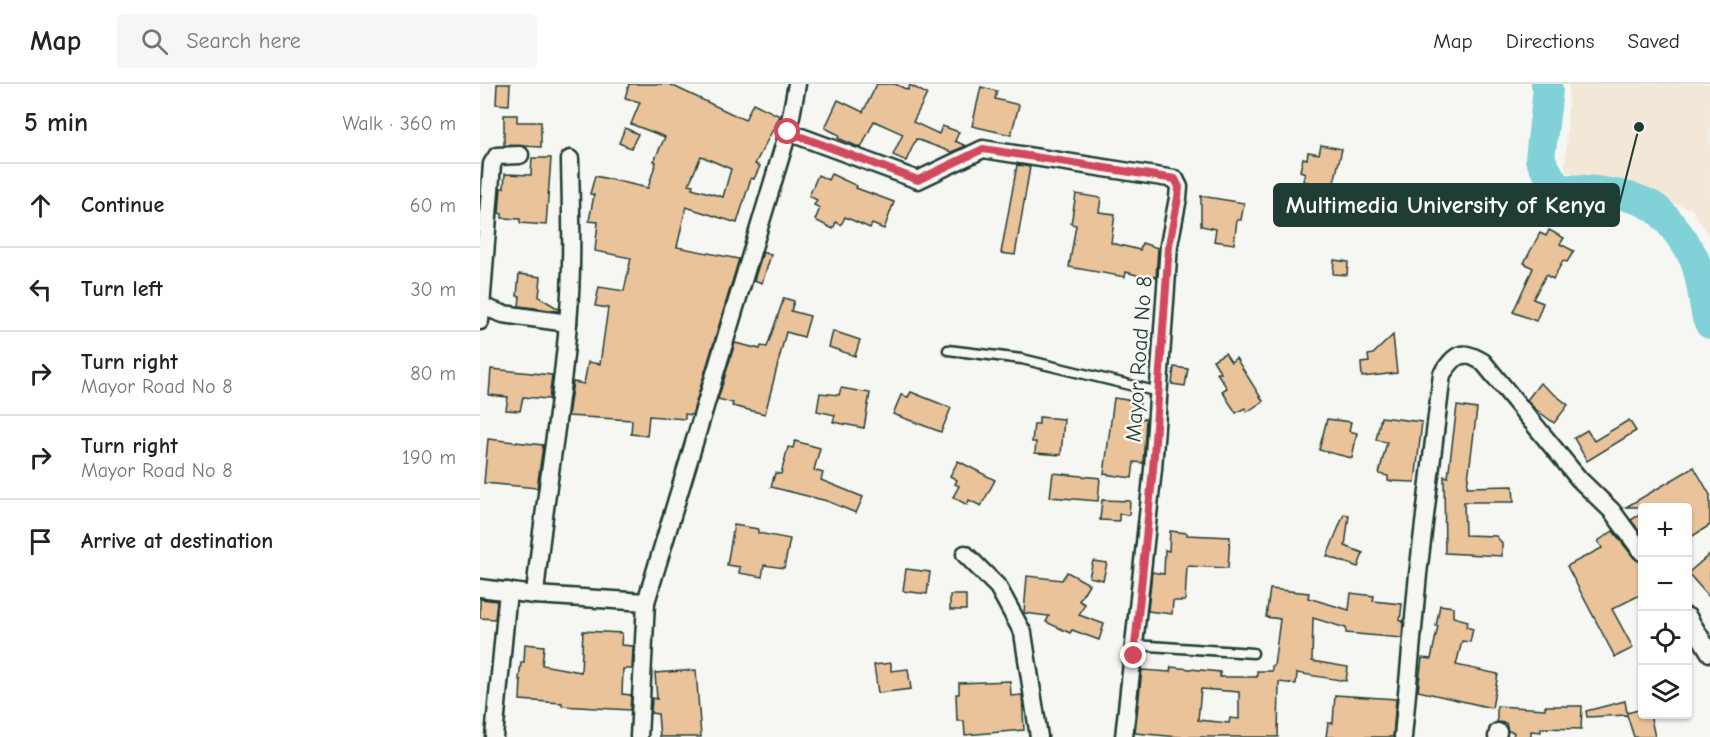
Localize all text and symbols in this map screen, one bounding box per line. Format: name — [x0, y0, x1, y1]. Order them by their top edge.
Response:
search box — [117, 14, 537, 68]
text: Map — [30, 25, 81, 57]
icon: search — [138, 25, 171, 58]
text: Search here — [186, 28, 301, 54]
text: Map — [1433, 29, 1473, 53]
text: Directions — [1506, 29, 1595, 53]
text: Saved — [1628, 29, 1680, 53]
text: 5 min — [24, 108, 88, 138]
text: Walk · 360 m — [342, 112, 456, 135]
route start — [774, 118, 800, 144]
callout: Multimedia University of Kenya — [1274, 184, 1619, 226]
icon: ahead — [24, 189, 57, 222]
text: Multimedia University of Kenya — [1286, 191, 1606, 219]
text: Continue — [81, 192, 164, 218]
text: 60 m — [410, 194, 456, 217]
icon: left — [24, 273, 57, 306]
street label: Mayor Road No 8 — [1120, 275, 1158, 443]
text: Turn left — [81, 276, 163, 302]
text: 30 m — [410, 278, 456, 301]
text: Turn right — [81, 349, 178, 375]
icon: right — [24, 357, 57, 390]
text: 80 m — [410, 362, 456, 385]
text: Mayor Road No 8 — [81, 375, 233, 398]
text: Turn right — [81, 433, 178, 459]
icon: right — [24, 441, 57, 474]
text: 190 m — [402, 446, 456, 469]
text: Mayor Road No 8 — [81, 459, 233, 482]
map controls — [1638, 503, 1692, 719]
button: + — [1638, 503, 1692, 557]
icon: arrive — [24, 525, 57, 558]
text: Arrive at destination — [81, 528, 273, 554]
button: − — [1638, 557, 1692, 611]
button: locate — [1638, 611, 1692, 665]
route end — [1120, 642, 1146, 668]
button: layers — [1638, 665, 1692, 719]

